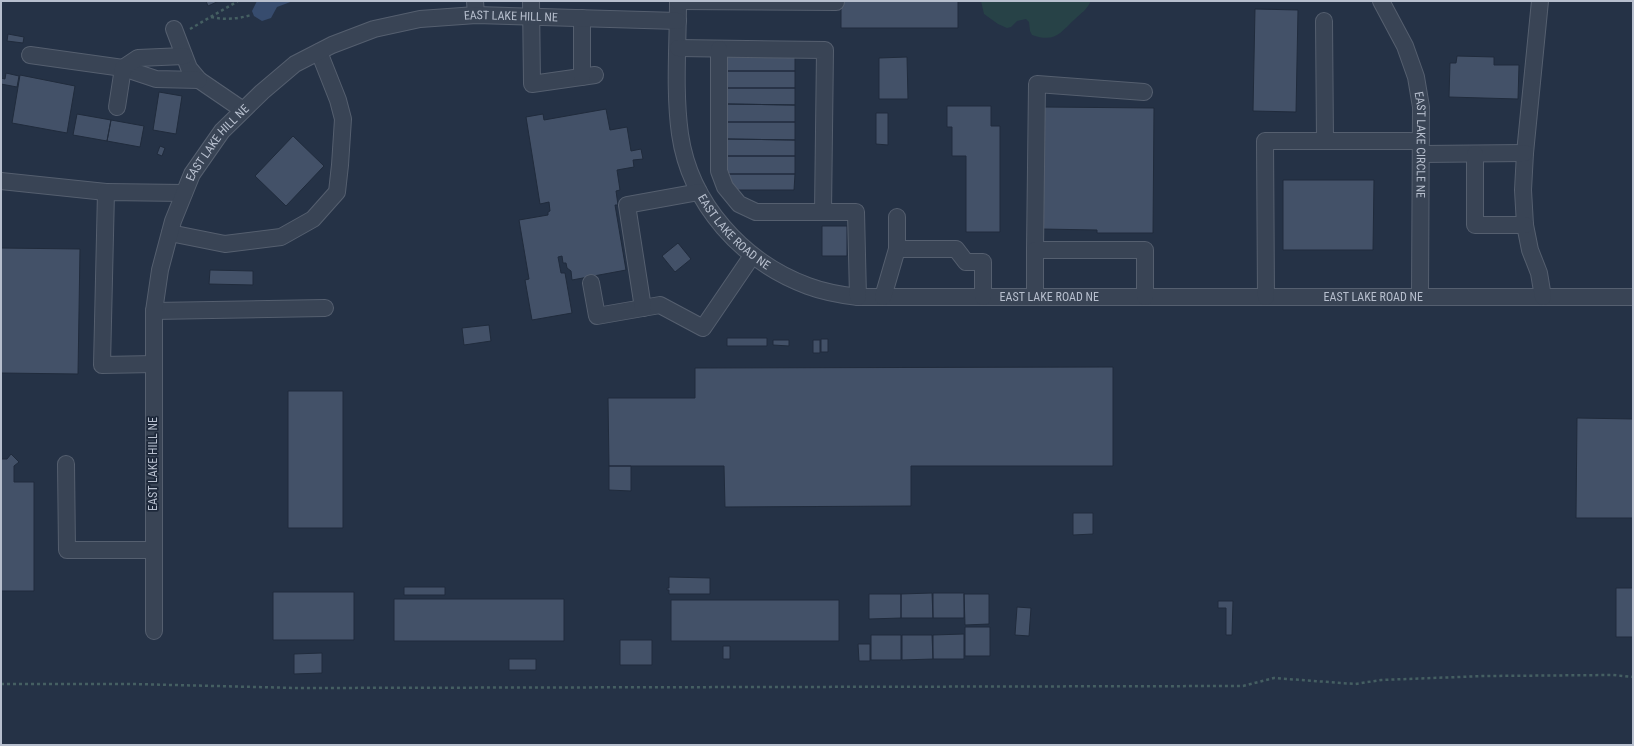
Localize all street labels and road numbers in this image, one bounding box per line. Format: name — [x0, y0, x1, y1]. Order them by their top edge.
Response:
street label: EAST LAKE HILL NE — [463, 8, 558, 24]
street label: EAST LAKE CIRCLE NE — [1412, 90, 1428, 198]
street label: EAST LAKE HILL NE — [183, 102, 252, 183]
street label: EAST LAKE ROAD NE — [695, 192, 773, 272]
street label: EAST LAKE ROAD NE — [1000, 290, 1099, 304]
street label: EAST LAKE ROAD NE — [1324, 290, 1423, 304]
street label: EAST LAKE HILL NE — [146, 417, 160, 511]

